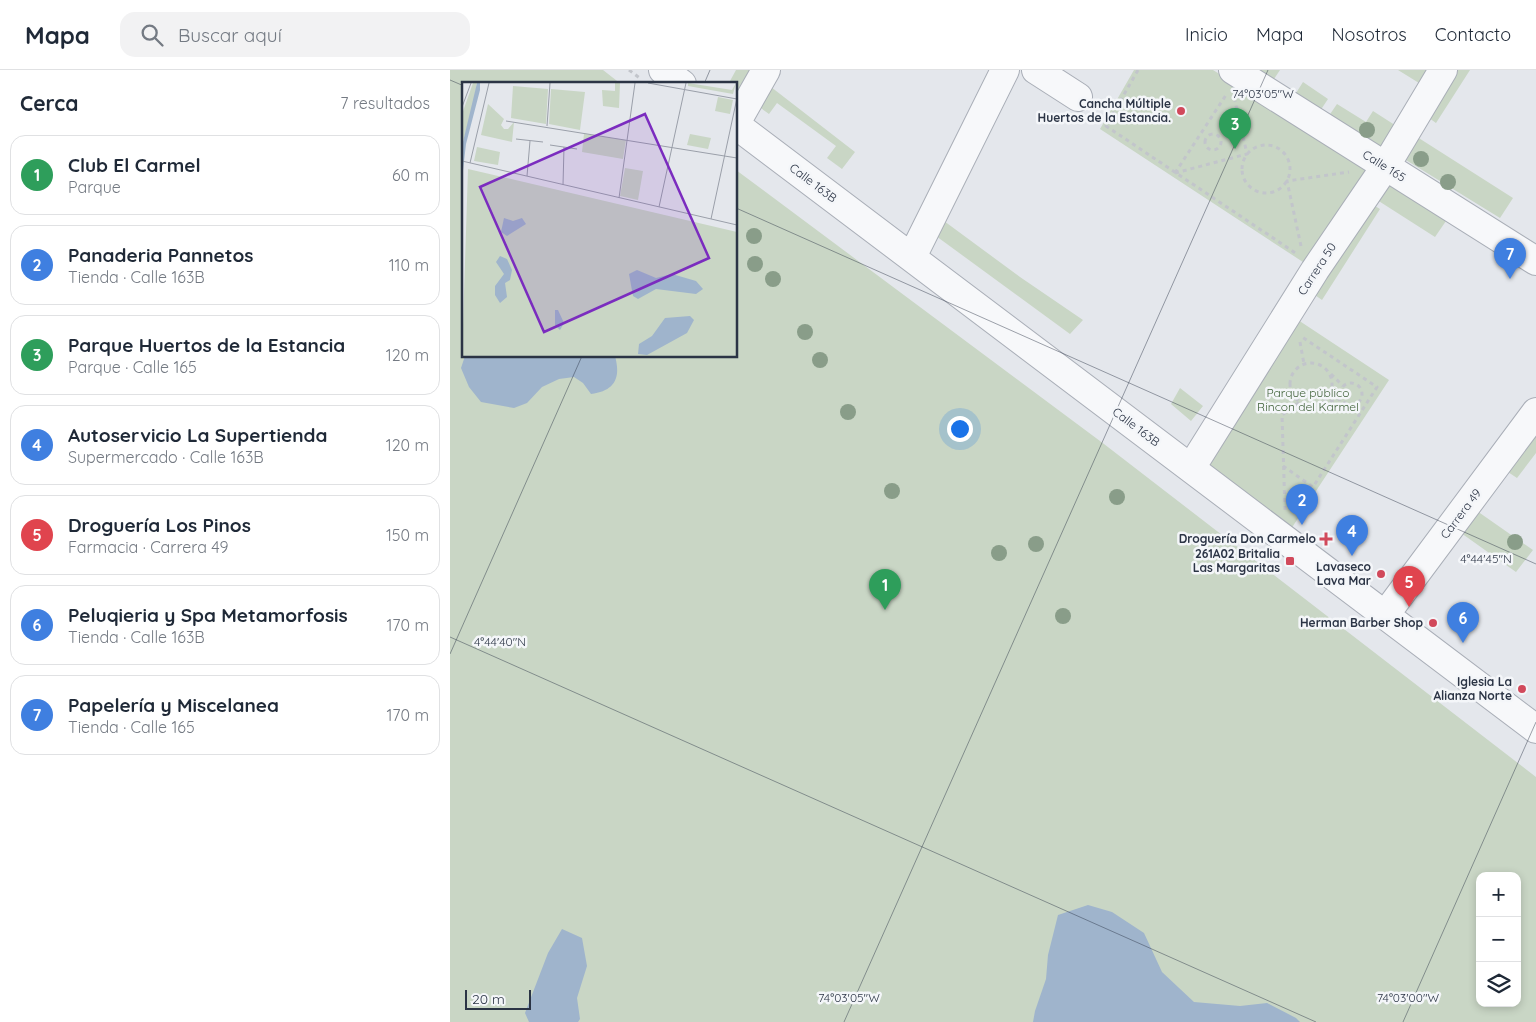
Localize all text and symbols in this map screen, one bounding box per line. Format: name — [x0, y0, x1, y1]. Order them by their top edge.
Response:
search box — [120, 12, 470, 57]
text: Mapa — [25, 20, 90, 50]
icon: search — [138, 21, 166, 49]
text: Buscar aquí — [178, 23, 282, 47]
text: Inicio — [1185, 23, 1228, 46]
text: Mapa — [1256, 23, 1304, 46]
text: Nosotros — [1332, 23, 1407, 46]
text: Contacto — [1435, 23, 1511, 46]
inset map — [462, 82, 738, 358]
text: 74°03'05"W — [1232, 86, 1294, 101]
text: Cerca — [20, 90, 78, 116]
text: 7 resultados — [340, 93, 430, 113]
place label: Cancha Múltiple Huertos de la Estancia. — [1038, 96, 1171, 125]
marker: Cancha Múltiple Huertos de la Estancia. — [1175, 105, 1187, 117]
pin: 3 — [1219, 108, 1251, 149]
street label: Calle 165 — [1360, 146, 1409, 185]
text: Club El Carmel — [68, 153, 201, 177]
street label: Calle 163B — [787, 160, 840, 205]
text: 1 — [34, 165, 40, 185]
text: 60 m — [392, 165, 429, 185]
text: Parque — [68, 177, 121, 197]
pin: 7 — [1494, 238, 1526, 279]
street label: Carrera 50 — [1294, 240, 1339, 298]
text: Panaderia Pannetos — [68, 243, 254, 267]
text: 2 — [32, 255, 42, 275]
text: 110 m — [389, 255, 429, 275]
text: Tienda · Calle 163B — [68, 267, 205, 287]
text: Parque Huertos de la Estancia — [68, 333, 345, 357]
text: 3 — [33, 345, 41, 365]
text: 120 m — [386, 345, 429, 365]
text: Parque · Calle 165 — [68, 357, 197, 377]
park label: Parque público Rincon del Karmel — [1257, 385, 1359, 414]
street label: Calle 163B — [1110, 404, 1163, 449]
your location — [947, 416, 973, 442]
text: Autoservicio La Supertienda — [68, 423, 327, 447]
text: 4 — [32, 435, 42, 455]
text: 120 m — [386, 435, 429, 455]
text: Supermercado · Calle 163B — [68, 447, 264, 467]
pin: 2 — [1286, 484, 1318, 525]
street label: Carrera 49 — [1437, 486, 1484, 542]
text: Droguería Los Pinos — [68, 513, 251, 537]
pin: 4 — [1336, 515, 1368, 556]
text: 5 — [32, 525, 42, 545]
text: 150 m — [386, 525, 429, 545]
place label: Droguería Don Carmelo — [1179, 531, 1316, 546]
marker: Droguería Don Carmelo — [1320, 533, 1332, 545]
text: Farmacia · Carrera 49 — [68, 537, 228, 557]
place label: 261A02 Britalia Las Margaritas — [1193, 546, 1280, 575]
text: 4°44'45"N — [1460, 551, 1512, 566]
marker: 261A02 Britalia Las Margaritas — [1284, 555, 1296, 567]
place label: Lavaseco Lava Mar — [1316, 559, 1371, 588]
pin: 5 — [1393, 566, 1425, 607]
marker: Lavaseco Lava Mar — [1375, 568, 1387, 580]
pin: 1 — [869, 569, 901, 610]
pin: 6 — [1447, 602, 1479, 643]
text: Peluqieria y Spa Metamorfosis — [68, 603, 348, 627]
text: 6 — [33, 615, 41, 635]
text: 170 m — [386, 615, 429, 635]
place label: Herman Barber Shop — [1300, 615, 1423, 630]
marker: Herman Barber Shop — [1427, 617, 1439, 629]
text: Tienda · Calle 163B — [68, 627, 205, 647]
text: 4°44'40"N — [474, 634, 526, 649]
place label: Iglesia La Alianza Norte — [1433, 674, 1512, 703]
marker: Iglesia La Alianza Norte — [1516, 683, 1528, 695]
text: Papelería y Miscelanea — [68, 693, 279, 717]
text: 7 — [33, 705, 41, 725]
text: 170 m — [386, 705, 429, 725]
text: Tienda · Calle 165 — [68, 717, 195, 737]
map controls — [1476, 872, 1521, 1007]
button: + — [1476, 872, 1521, 917]
button: − — [1476, 917, 1521, 962]
button: layers — [1476, 962, 1521, 1007]
scale bar — [465, 987, 531, 1010]
text: 20 m — [472, 990, 505, 1008]
text: 74°03'05"W — [818, 990, 880, 1005]
text: 74°03'00"W — [1377, 990, 1440, 1005]

